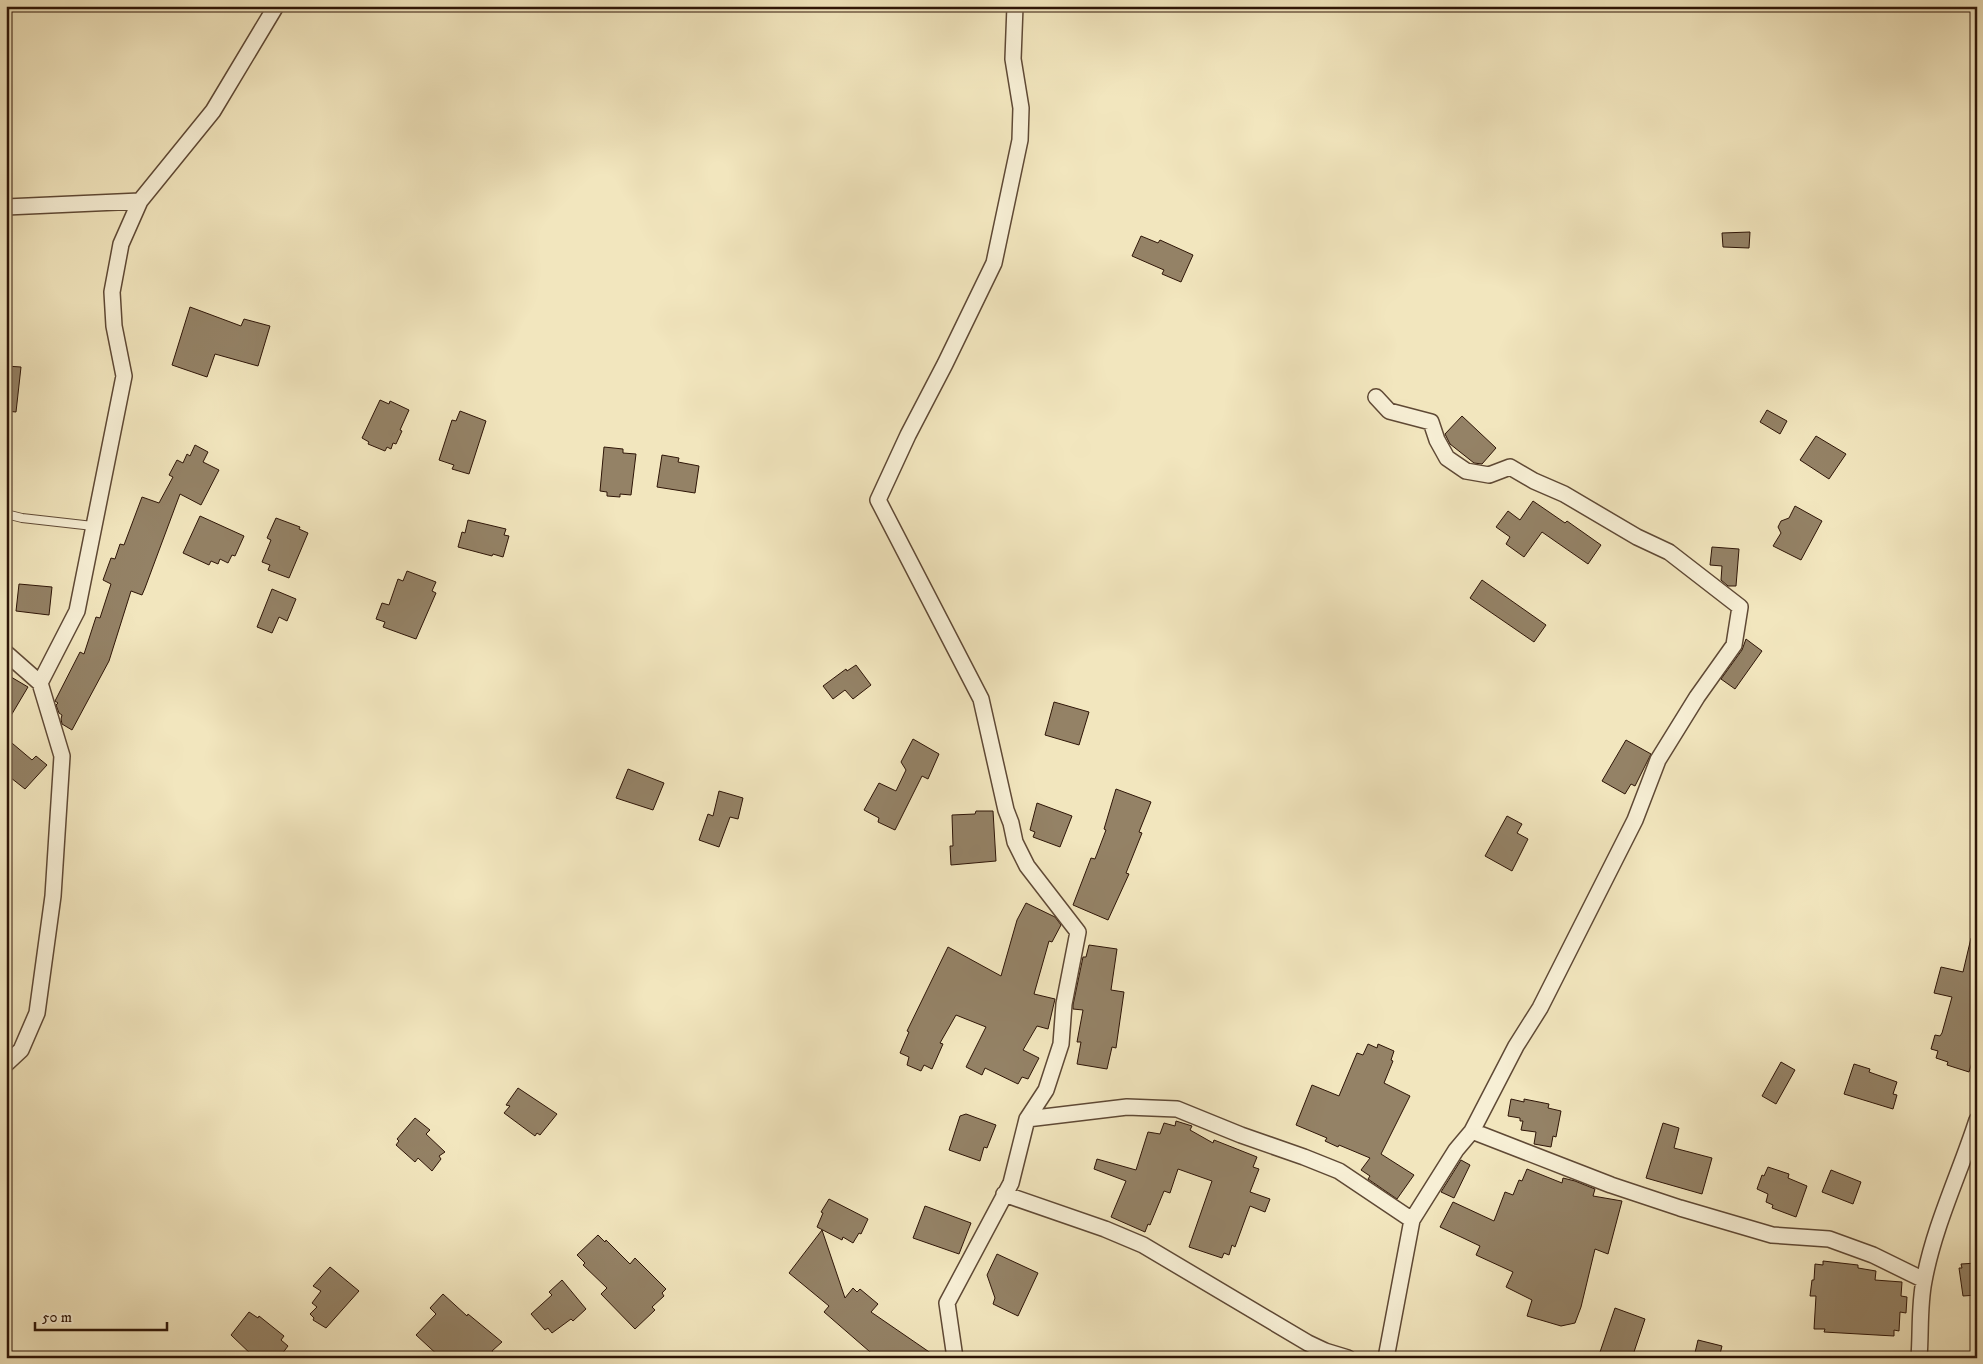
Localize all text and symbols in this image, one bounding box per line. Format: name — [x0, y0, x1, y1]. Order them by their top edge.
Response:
scale bar — [35, 1299, 168, 1331]
text: 50 m — [42, 1308, 72, 1327]

